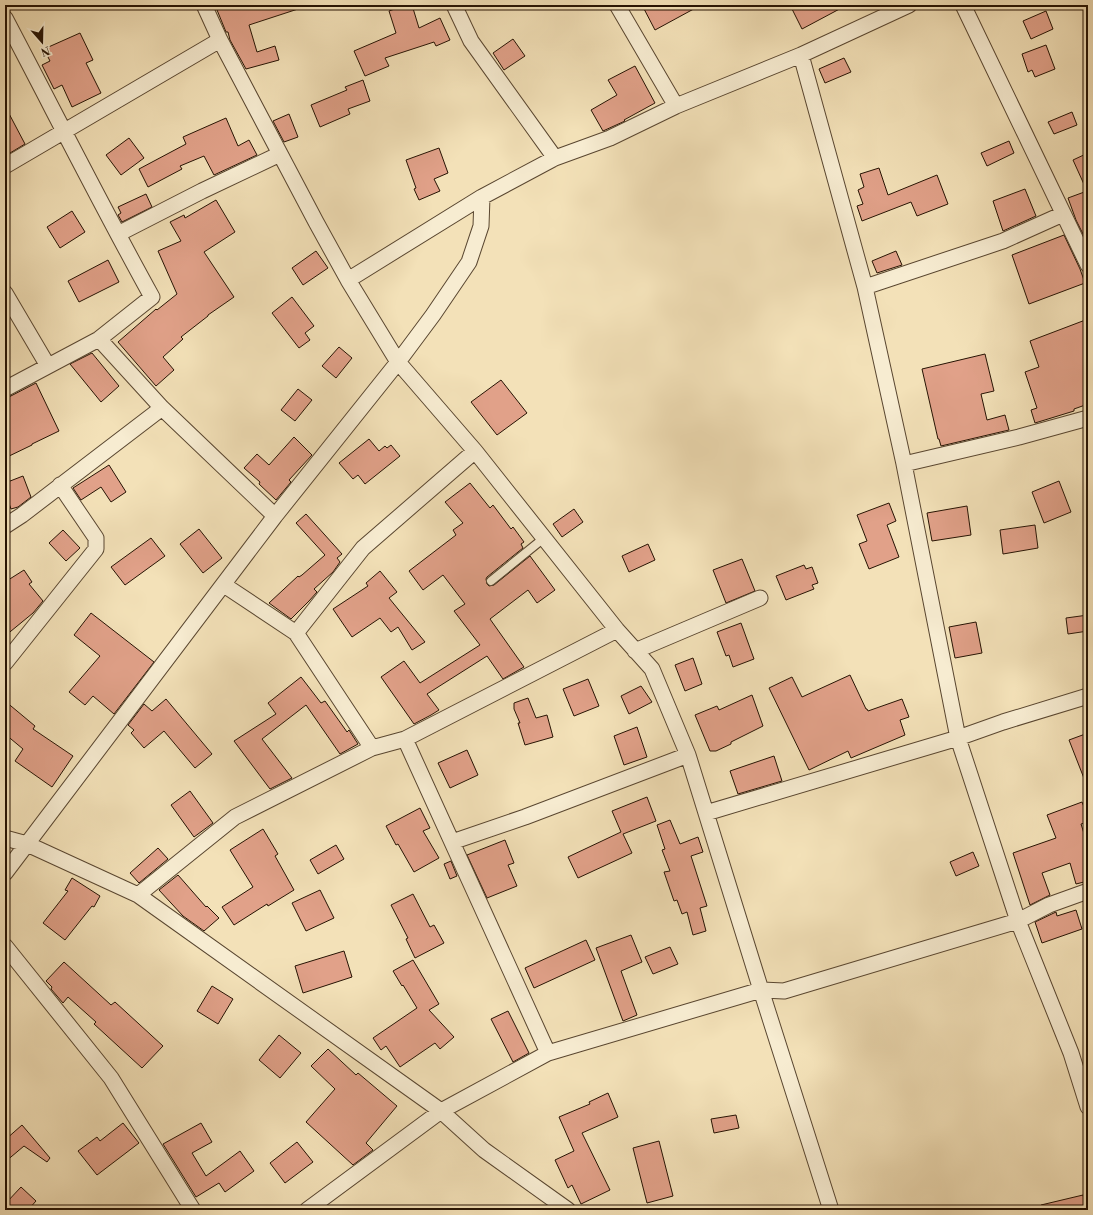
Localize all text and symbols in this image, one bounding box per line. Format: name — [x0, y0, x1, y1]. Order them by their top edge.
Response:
north arrow — [22, 22, 62, 62]
text: N — [38, 42, 52, 59]

